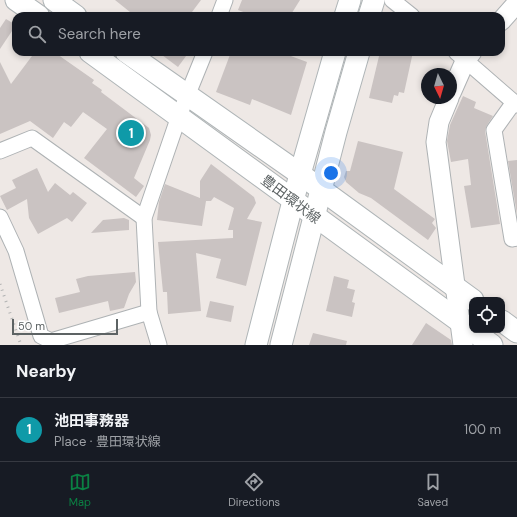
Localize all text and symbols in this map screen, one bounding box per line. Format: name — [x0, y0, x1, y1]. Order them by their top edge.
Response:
search box — [12, 12, 505, 56]
icon: search — [26, 23, 48, 45]
text: Search here — [58, 24, 141, 44]
north arrow — [421, 68, 457, 104]
pin: 1 — [118, 118, 144, 148]
your location — [321, 163, 341, 183]
street label: 豊田環状線 — [258, 171, 324, 227]
map controls — [469, 297, 505, 333]
button: locate — [469, 297, 505, 333]
scale bar — [12, 317, 118, 336]
text: 50 m — [18, 319, 45, 333]
text: Nearby — [16, 360, 76, 382]
text: 池田事務器 — [54, 411, 129, 431]
text: 1 — [27, 421, 31, 438]
text: 100 m — [464, 421, 501, 438]
text: Place · 豊田環状線 — [54, 433, 161, 450]
tab: Map — [69, 471, 91, 509]
tab: Directions — [228, 471, 280, 509]
tab: Saved — [417, 471, 448, 509]

